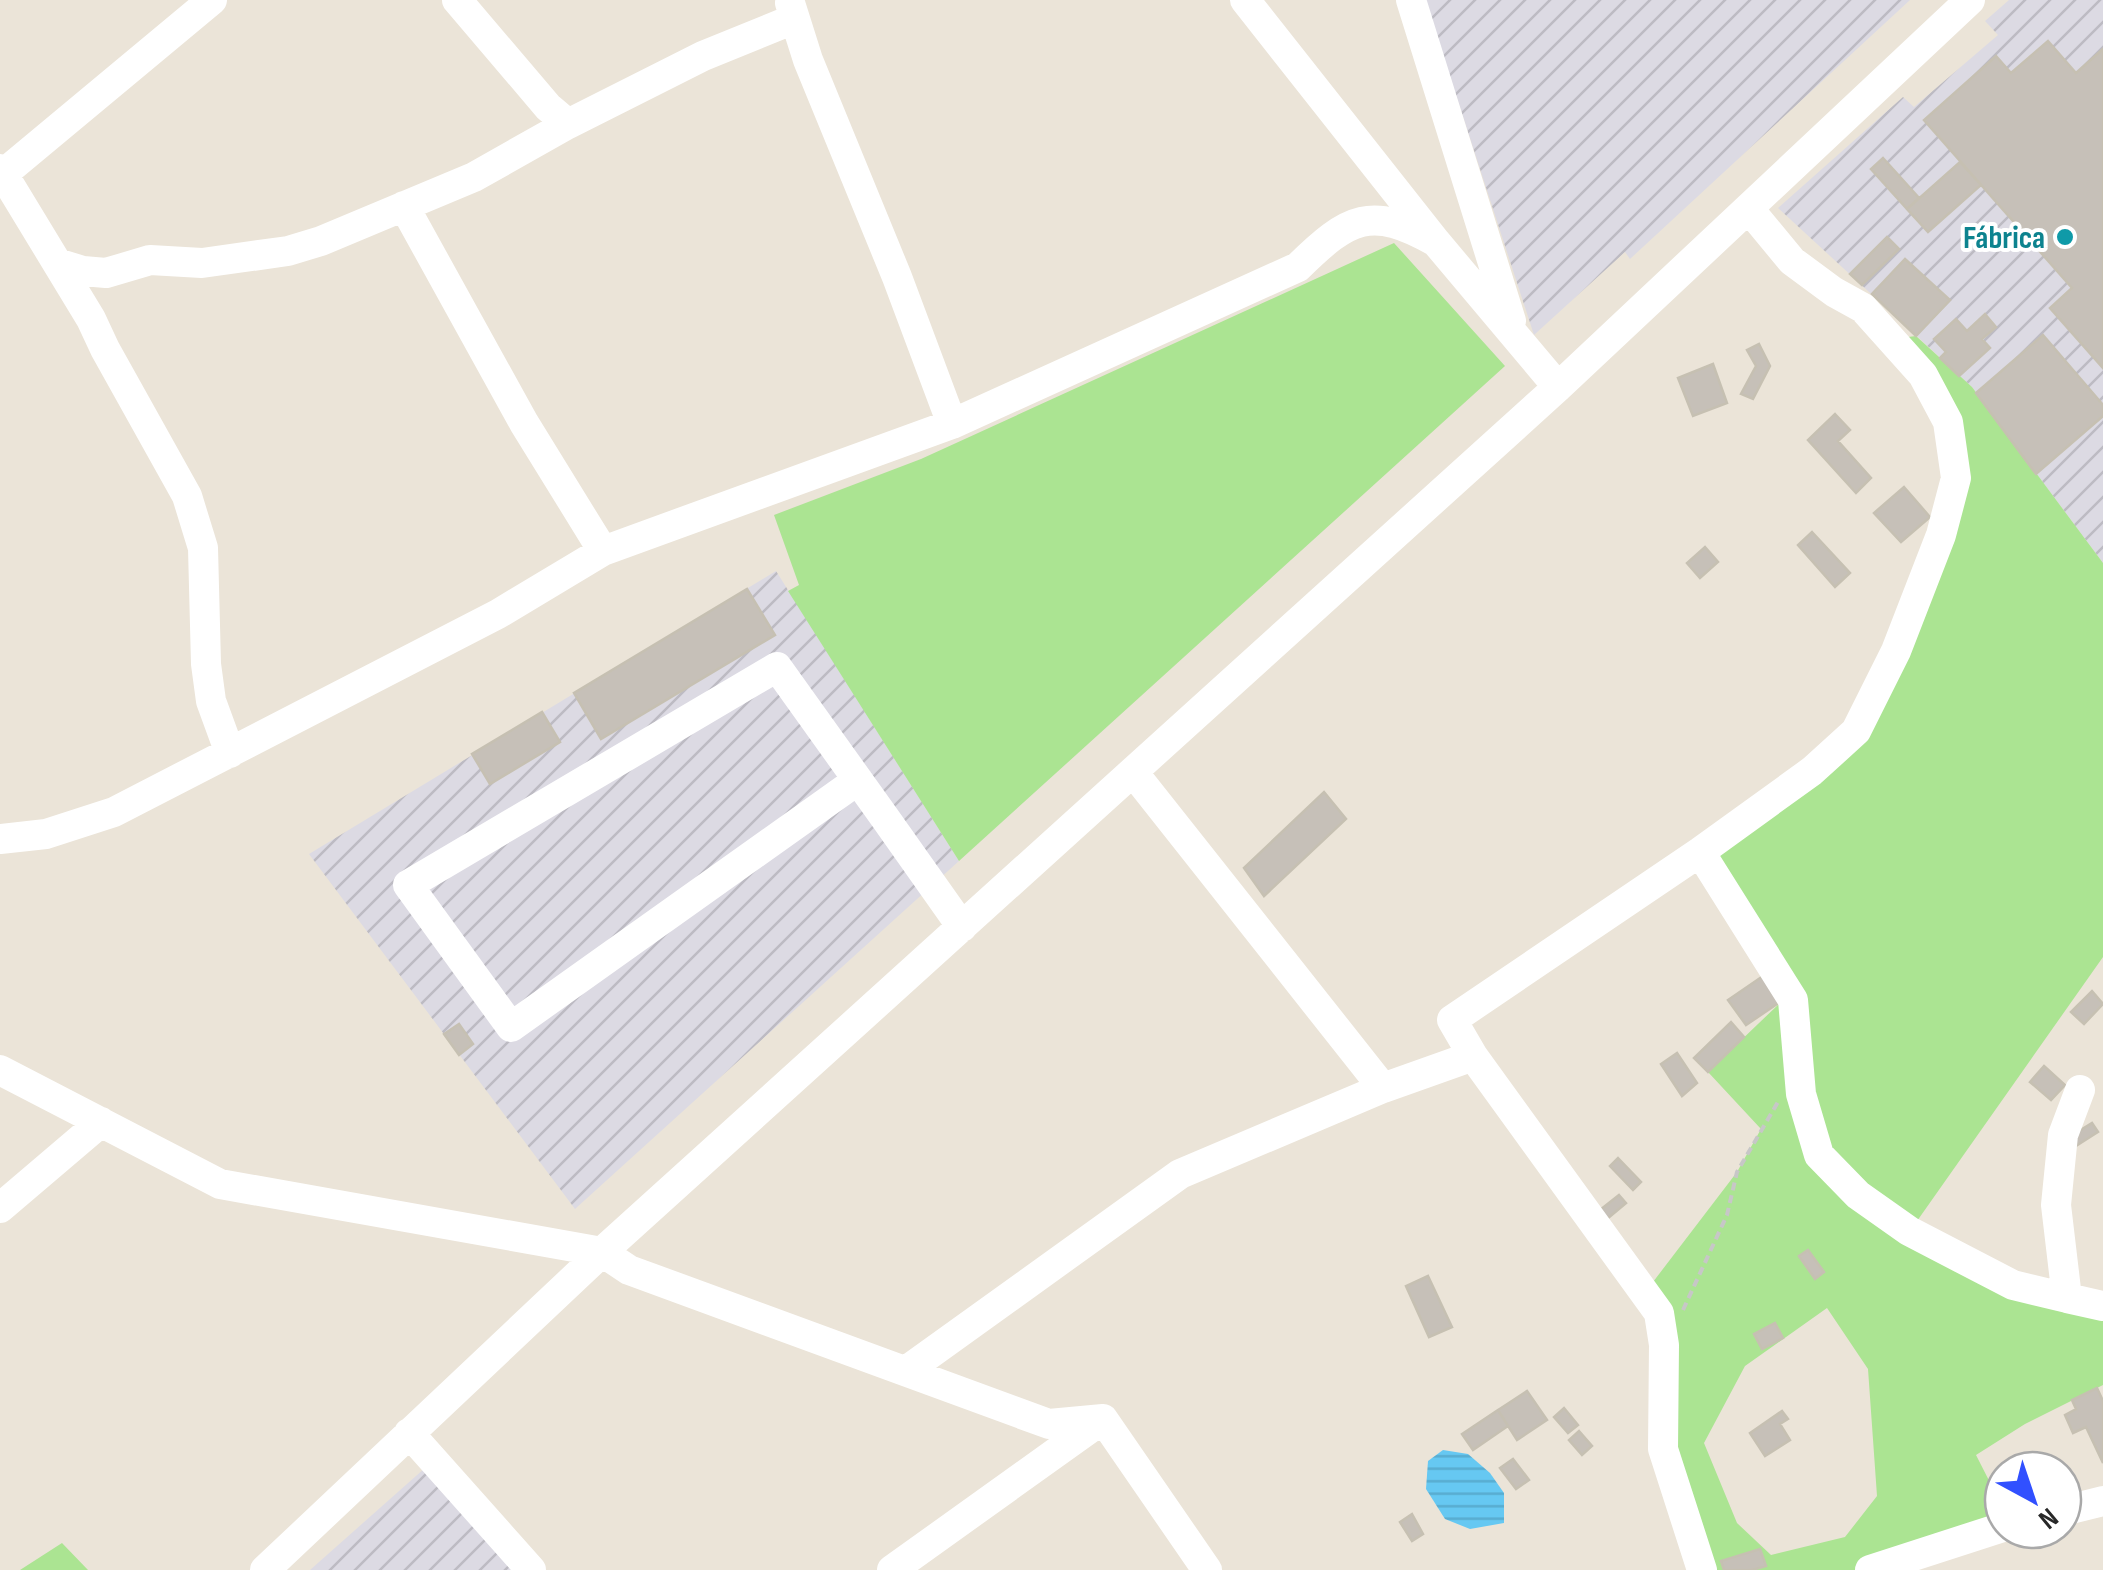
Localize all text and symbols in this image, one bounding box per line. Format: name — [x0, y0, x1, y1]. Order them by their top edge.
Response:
place label: Fábrica — [1963, 219, 2045, 258]
marker: Fábrica — [2054, 226, 2076, 248]
north arrow — [1983, 1450, 2083, 1550]
text: N — [2032, 1501, 2064, 1535]

